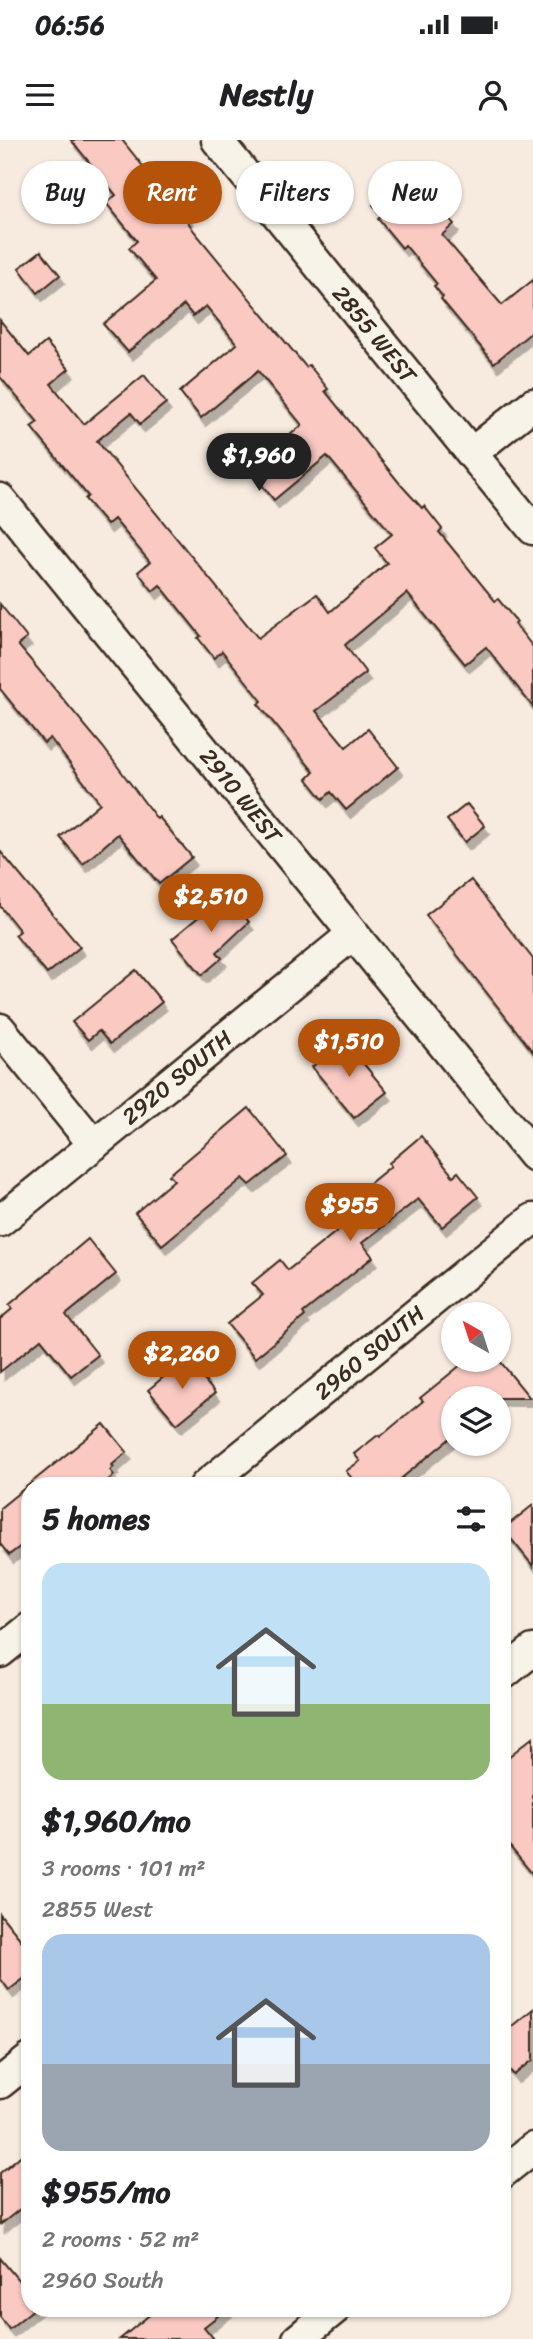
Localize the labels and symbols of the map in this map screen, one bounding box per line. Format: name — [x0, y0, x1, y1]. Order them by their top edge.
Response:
street label: 2855 WEST — [322, 275, 429, 394]
pin: $1,960 — [202, 434, 316, 493]
street label: 2910 WEST — [189, 738, 294, 854]
pin: $2,510 — [154, 874, 268, 934]
street label: 2920 SOUTH — [112, 1019, 242, 1135]
pin: $1,510 — [292, 1020, 406, 1079]
pin: $955 — [309, 1184, 391, 1243]
street label: 2960 SOUTH — [305, 1294, 434, 1410]
north arrow — [441, 1302, 511, 1372]
pin: $2,260 — [125, 1332, 239, 1391]

